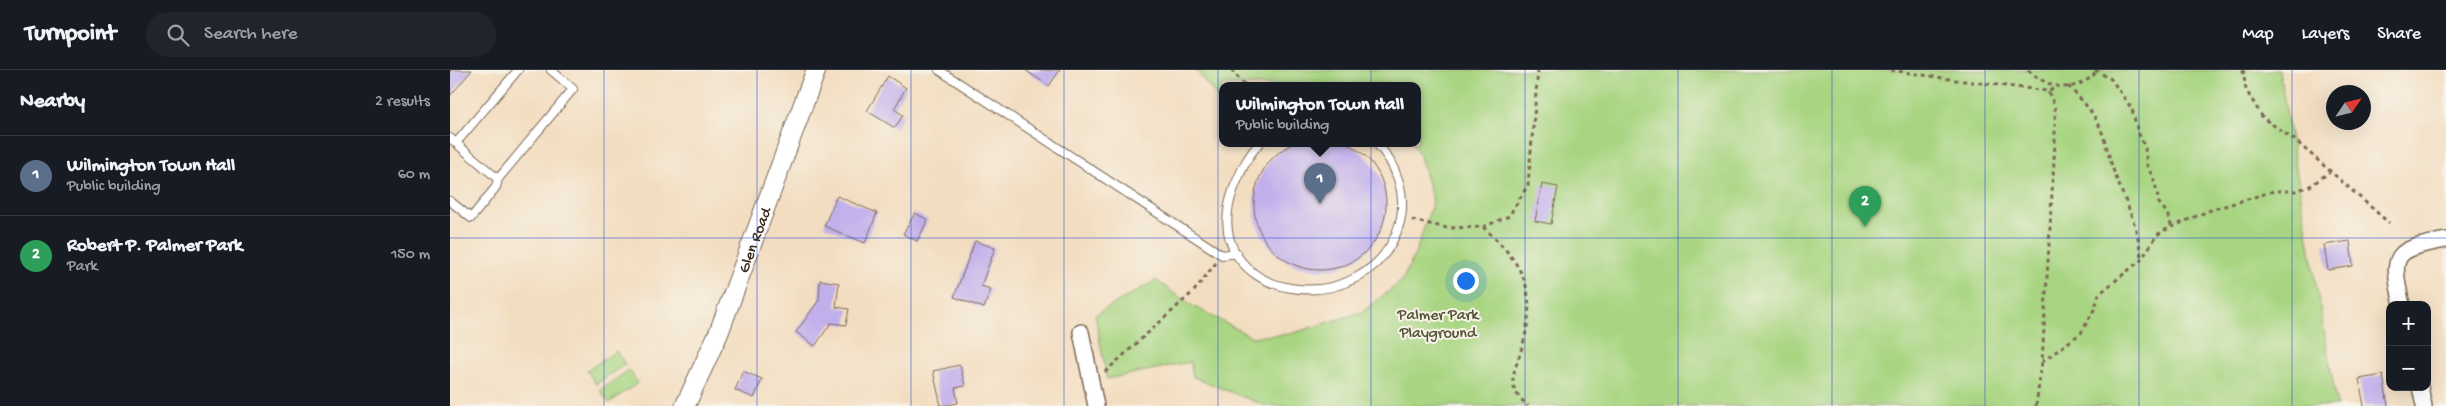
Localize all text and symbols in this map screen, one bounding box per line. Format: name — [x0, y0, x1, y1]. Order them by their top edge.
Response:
search box — [146, 12, 496, 57]
text: Turnpoint — [25, 20, 116, 49]
icon: search — [164, 21, 192, 49]
text: Search here — [204, 23, 298, 46]
text: Map — [2242, 24, 2274, 45]
text: Layers — [2302, 24, 2349, 45]
text: Share — [2377, 24, 2421, 45]
popup — [1219, 82, 1421, 147]
north arrow — [2326, 85, 2371, 130]
text: Nearby — [20, 90, 85, 115]
text: 2 results — [375, 93, 430, 112]
text: Wilmington Town Hall — [1236, 94, 1404, 117]
text: Public building — [1236, 117, 1329, 136]
text: Wilmington Town Hall — [67, 155, 235, 178]
pin: 1 — [1304, 163, 1336, 204]
text: 1 — [33, 166, 39, 185]
text: 60 m — [398, 166, 430, 185]
text: Public building — [67, 178, 161, 197]
pin: 2 — [1849, 186, 1881, 227]
street label: Glen Road — [736, 204, 778, 276]
text: Robert P. Palmer Park — [67, 235, 243, 258]
text: 2 — [32, 246, 40, 265]
text: 150 m — [391, 246, 430, 265]
text: Park — [67, 258, 98, 277]
your location — [1453, 268, 1479, 294]
map controls — [2386, 301, 2431, 391]
button: + — [2386, 301, 2431, 346]
park label: Palmer Park Playground — [1397, 307, 1480, 344]
button: − — [2386, 346, 2431, 391]

